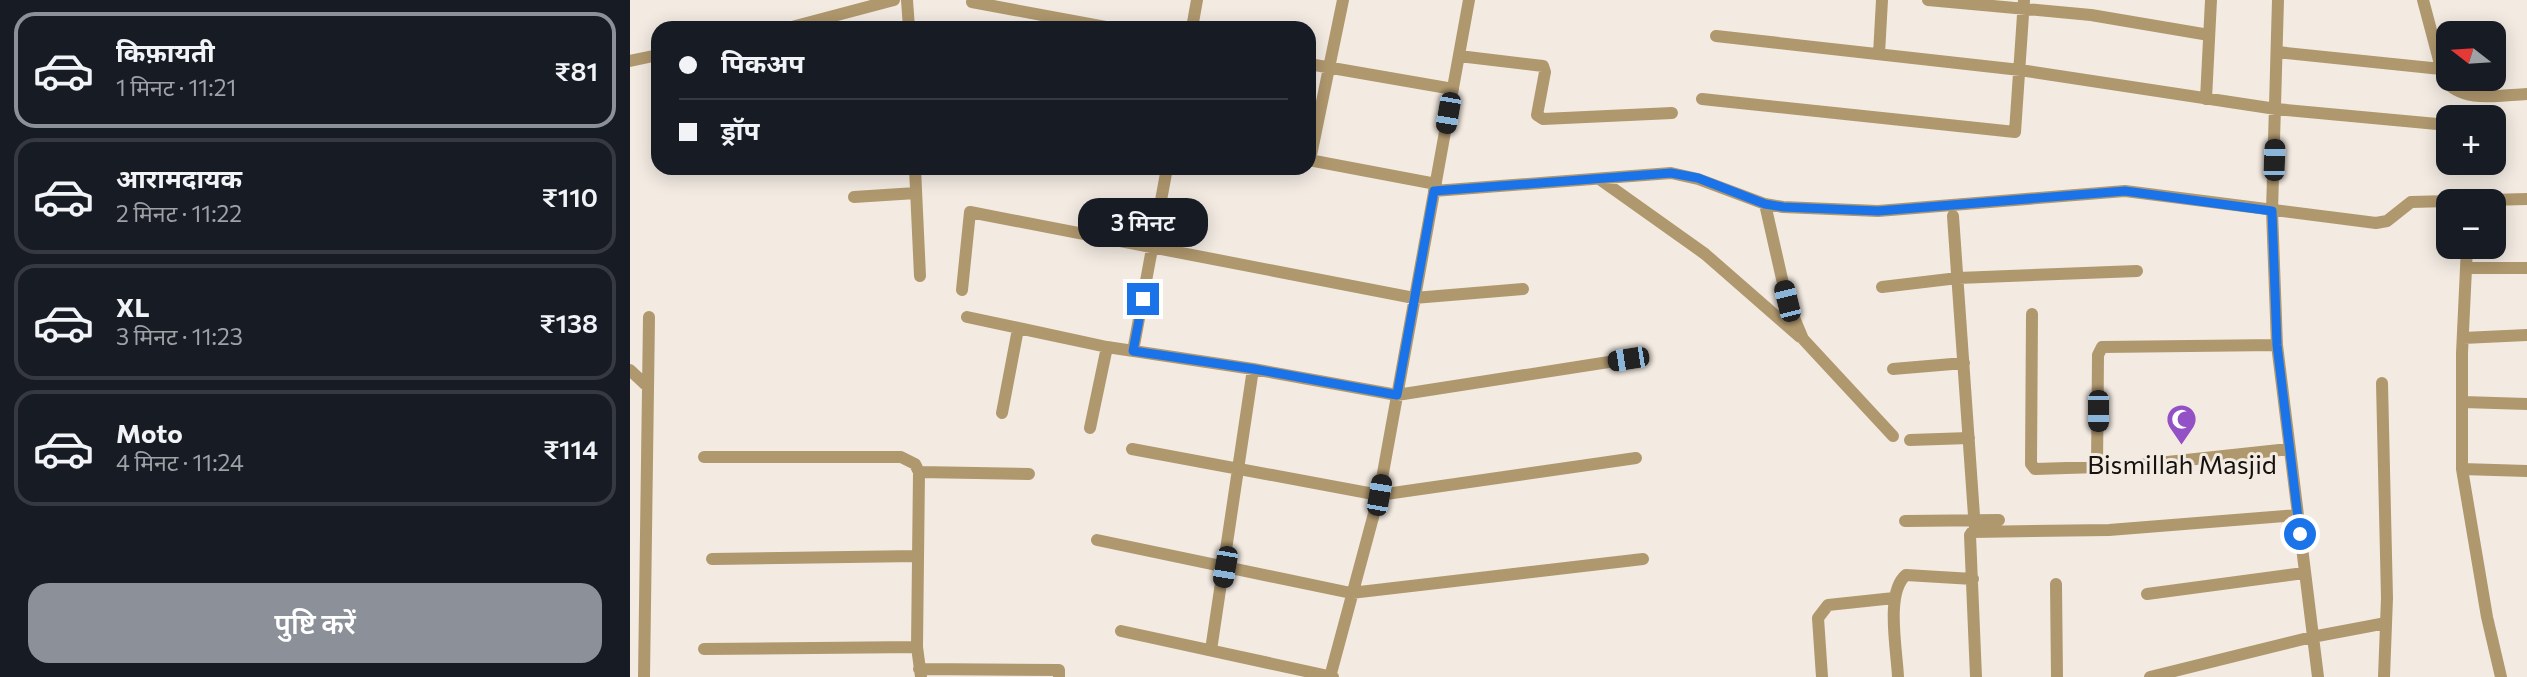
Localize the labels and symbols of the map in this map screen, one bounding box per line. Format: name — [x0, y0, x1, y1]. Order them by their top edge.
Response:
north arrow — [2436, 21, 2506, 91]
car — [1435, 90, 1462, 136]
car — [2263, 139, 2286, 181]
callout: 3 मिनट — [1078, 198, 1208, 246]
car — [1772, 278, 1803, 324]
route end — [1127, 283, 1159, 315]
car — [1606, 345, 1651, 373]
car — [2088, 390, 2109, 432]
mosque icon: Bismillah Masjid — [2165, 403, 2199, 447]
place label: Bismillah Masjid — [2087, 448, 2277, 479]
car — [1366, 472, 1393, 518]
route start — [2284, 518, 2316, 550]
car — [1212, 544, 1239, 590]

